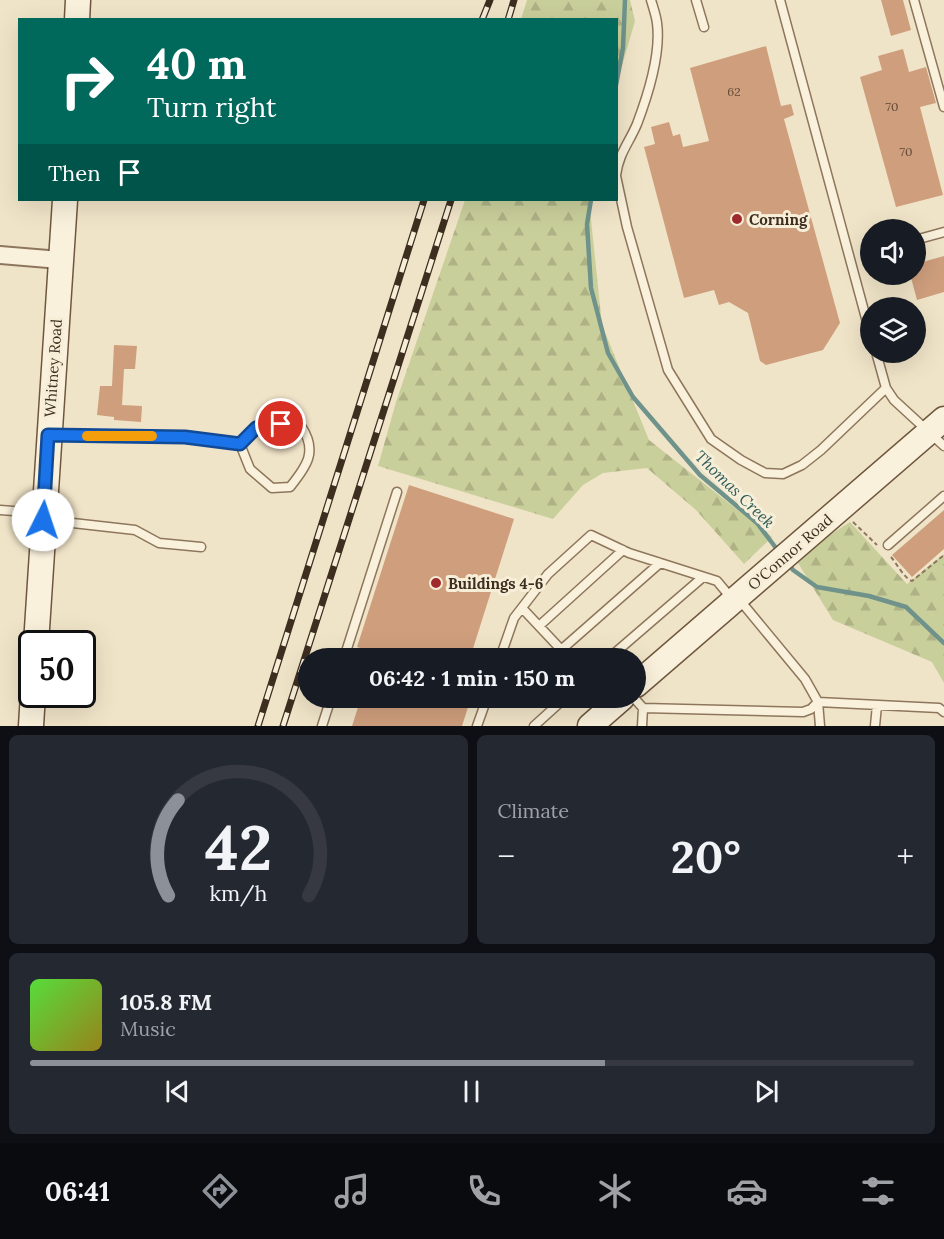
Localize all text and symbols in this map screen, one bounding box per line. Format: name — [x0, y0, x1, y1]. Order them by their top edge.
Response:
text: 40 m — [147, 37, 246, 91]
icon: right — [48, 42, 126, 120]
house number: 62 — [727, 84, 741, 99]
text: Turn right — [147, 90, 276, 124]
house number: 70 — [886, 99, 898, 114]
house number: 70 — [900, 144, 912, 159]
icon: arrive — [113, 156, 146, 189]
text: Then — [48, 159, 101, 187]
place label: Corning — [749, 210, 808, 229]
marker: Corning — [730, 212, 744, 226]
map controls — [860, 219, 926, 363]
button: sound — [860, 219, 926, 285]
button: layers — [860, 297, 926, 363]
street label: Whitney Road — [40, 318, 66, 418]
pin — [255, 398, 306, 449]
icon: arrive — [264, 407, 297, 440]
water label: Thomas Creek — [691, 446, 779, 532]
position arrow — [11, 488, 75, 552]
street label: O'Connor Road — [744, 510, 836, 594]
place label: Buildings 4-6 — [448, 574, 543, 593]
marker: Buildings 4-6 — [429, 576, 443, 590]
speed limit sign: 50 — [18, 630, 96, 708]
text: 06:42 · 1 min · 150 m — [369, 664, 575, 692]
text: Climate — [498, 798, 569, 823]
text: 42 — [205, 807, 272, 887]
text: 20° — [671, 828, 741, 885]
text: − — [498, 835, 515, 877]
text: + — [896, 835, 914, 877]
text: km/h — [209, 880, 267, 908]
text: 105.8 FM — [120, 988, 212, 1016]
text: Music — [120, 1016, 176, 1041]
icon: previous — [161, 1075, 194, 1108]
icon: pause — [455, 1075, 488, 1108]
icon: next — [750, 1075, 783, 1108]
icon: directions — [199, 1170, 241, 1212]
icon: music — [331, 1170, 373, 1212]
icon: phone — [463, 1170, 505, 1212]
icon: climate — [594, 1170, 636, 1212]
icon: car — [726, 1170, 768, 1212]
icon: filters — [857, 1170, 899, 1212]
text: 06:41 — [45, 1174, 110, 1208]

